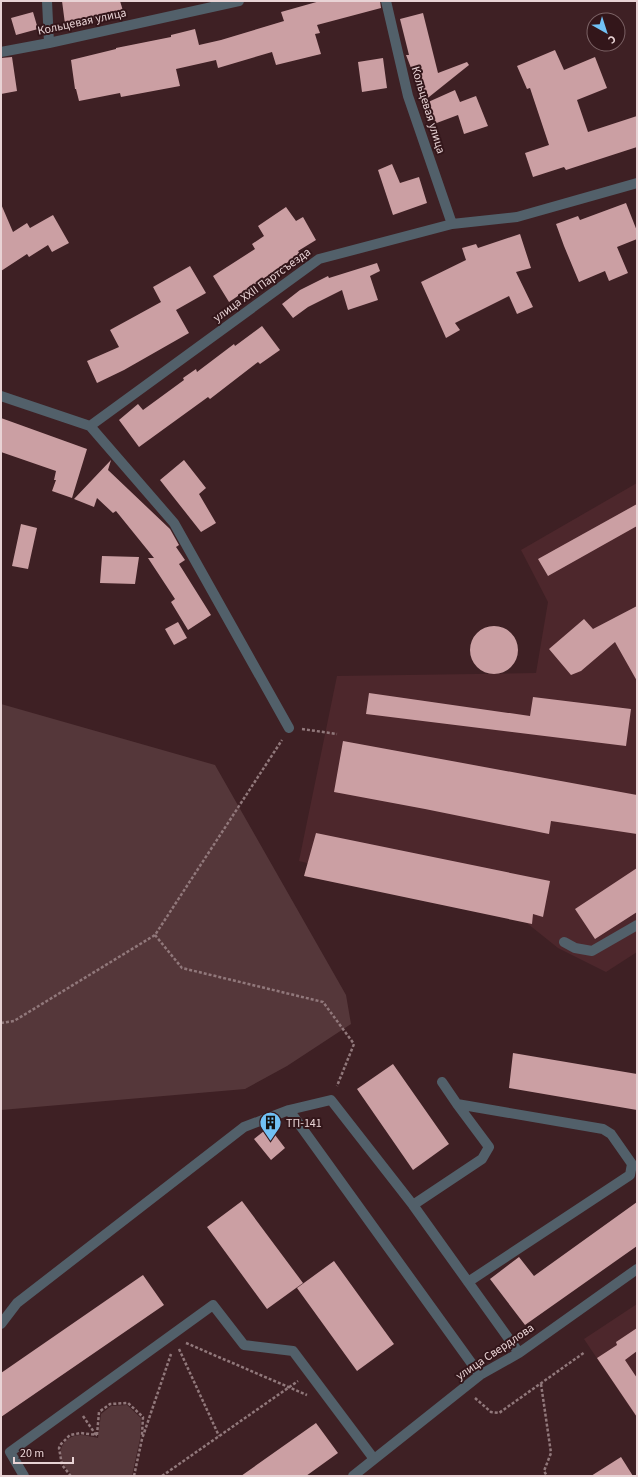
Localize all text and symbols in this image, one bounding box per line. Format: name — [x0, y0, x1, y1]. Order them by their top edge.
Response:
street label: Кольцевая улица — [36, 4, 128, 40]
north arrow — [586, 12, 626, 52]
text: С — [604, 32, 619, 48]
street label: Кольцевая улица — [407, 64, 449, 156]
street label: улица XXII Партсъезда — [210, 244, 314, 326]
building icon: ТП-141 — [257, 1110, 283, 1143]
place label: ТП-141 — [286, 1115, 322, 1132]
street label: улица Свердлова — [453, 1319, 537, 1385]
scale bar — [14, 1439, 73, 1465]
text: 20 m — [20, 1445, 44, 1462]

